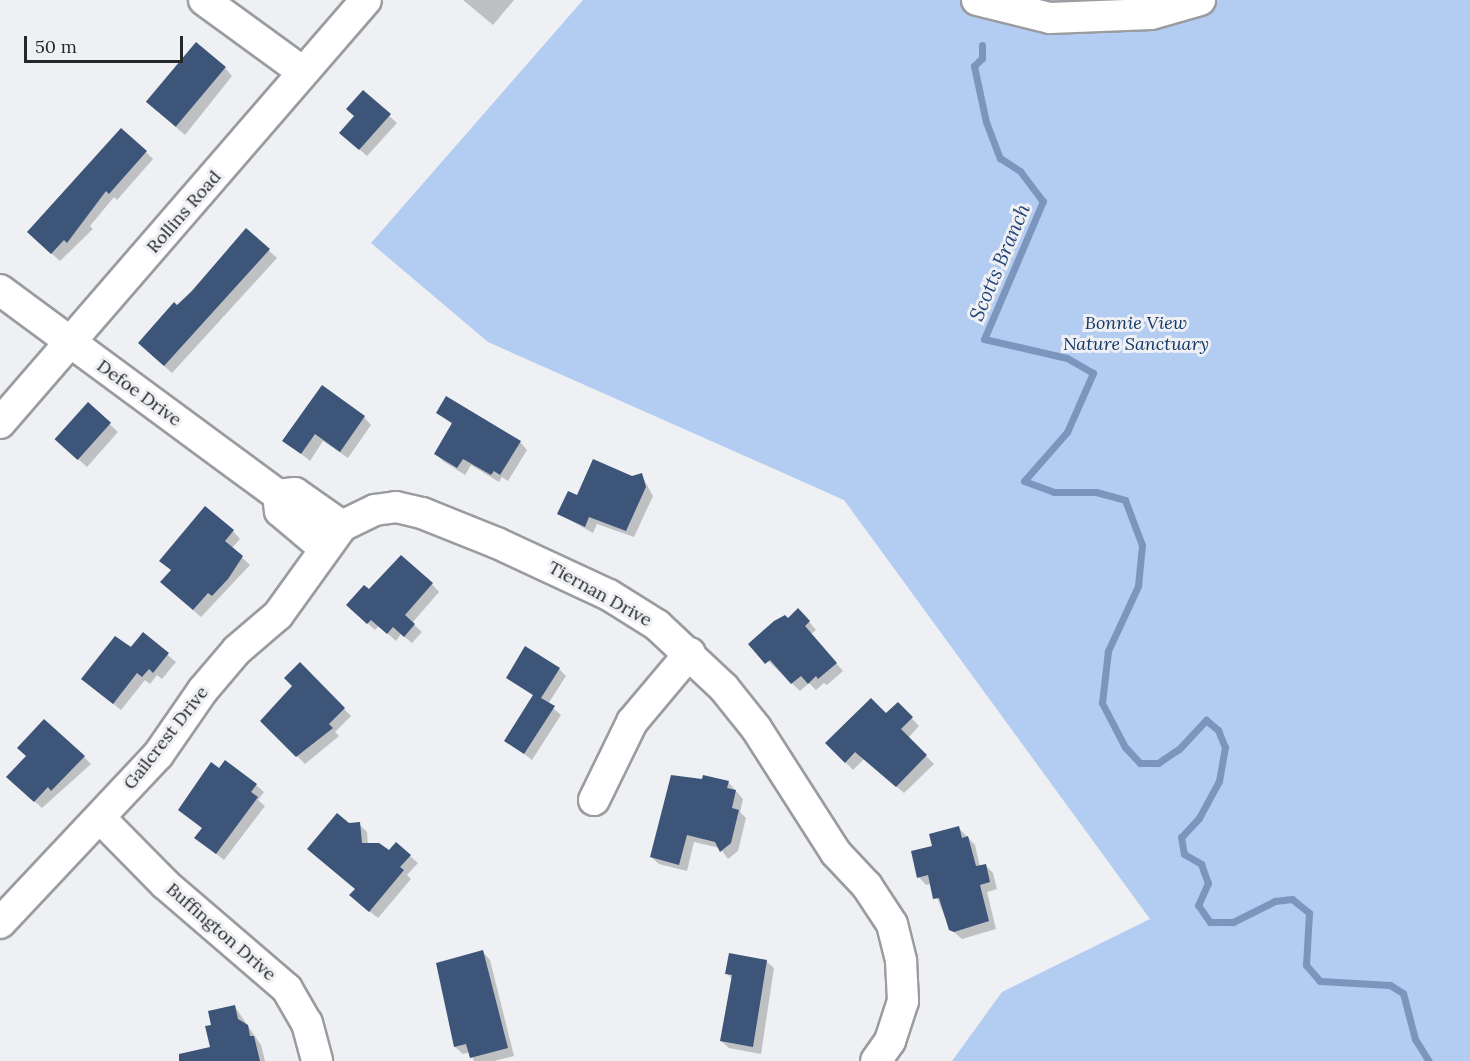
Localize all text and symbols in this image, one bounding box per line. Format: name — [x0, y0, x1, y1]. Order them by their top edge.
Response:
scale bar — [27, 24, 186, 62]
text: 50 m — [35, 35, 77, 58]
street label: Rollins Road — [142, 166, 226, 258]
water label: Scotts Branch — [964, 200, 1034, 324]
park label: Bonnie View Nature Sanctuary — [1063, 313, 1209, 356]
street label: Defoe Drive — [93, 355, 185, 431]
street label: Tiernan Drive — [544, 557, 656, 631]
street label: Gailcrest Drive — [119, 682, 213, 794]
street label: Buffington Drive — [162, 878, 280, 986]

